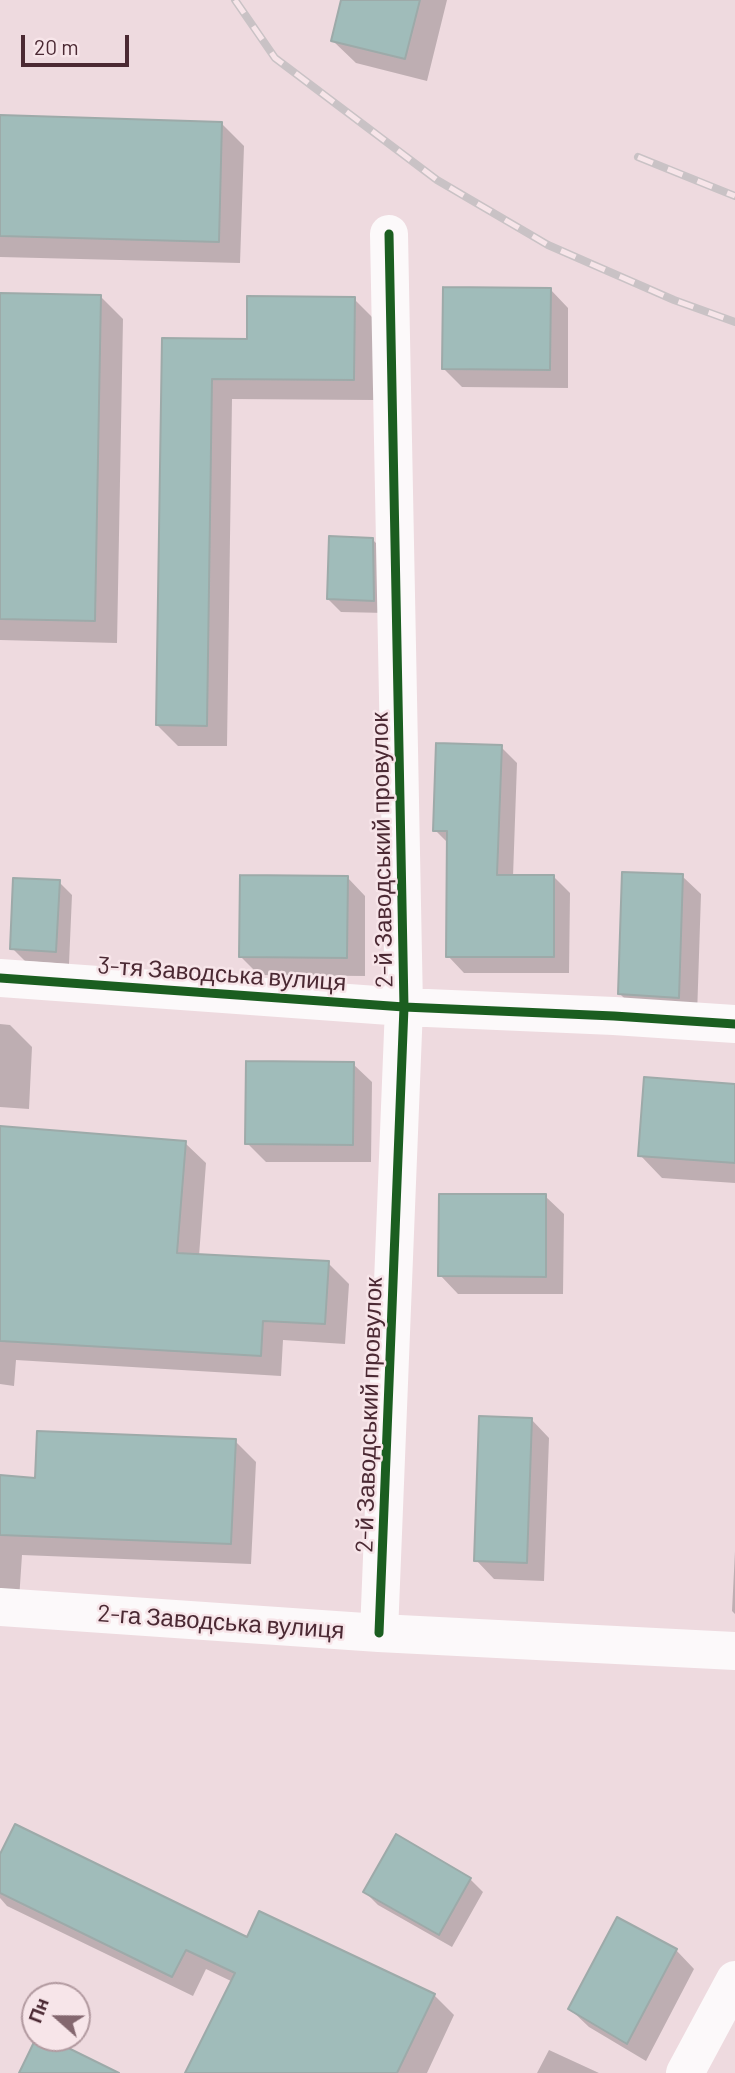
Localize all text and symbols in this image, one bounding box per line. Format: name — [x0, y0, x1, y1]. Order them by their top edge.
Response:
scale bar — [24, 21, 133, 65]
text: 20 m — [34, 34, 79, 59]
street label: 2-й Заводський провулок — [365, 712, 399, 988]
street label: 3-тя Заводська вулиця — [97, 951, 347, 997]
street label: 2-й Заводський провулок — [350, 1277, 388, 1553]
street label: 2-га Заводська вулиця — [97, 1599, 345, 1645]
north arrow — [21, 1982, 91, 2052]
text: Пн — [23, 1994, 53, 2026]

